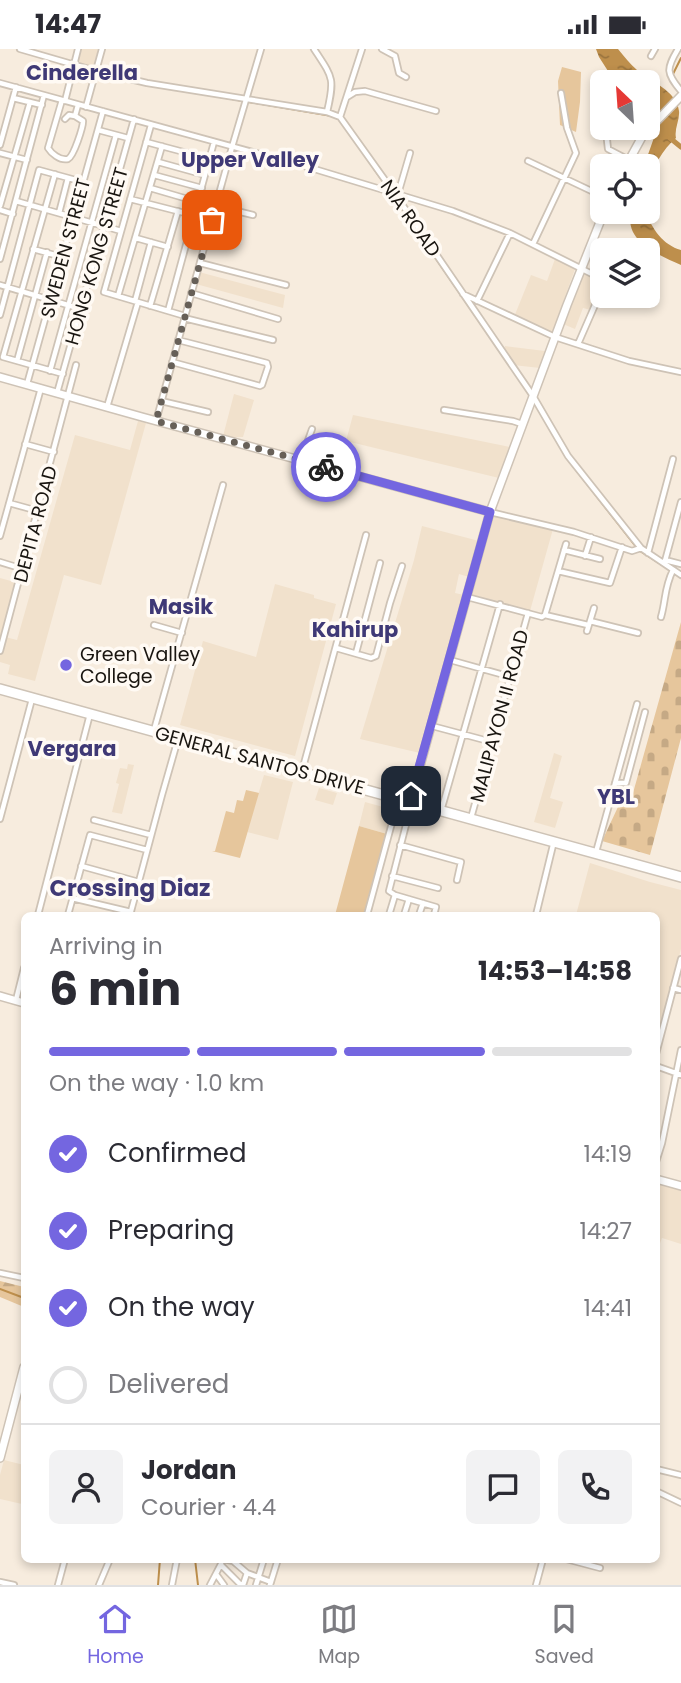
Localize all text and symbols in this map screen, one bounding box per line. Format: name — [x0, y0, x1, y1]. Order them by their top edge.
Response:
text: 14:47 — [35, 6, 101, 42]
district label: Cinderella — [26, 58, 138, 87]
north arrow — [590, 70, 660, 140]
map controls — [590, 70, 660, 308]
district label: Upper Valley — [181, 145, 320, 174]
button: locate — [590, 154, 660, 224]
street label: HONG KONG STREET — [58, 164, 135, 348]
street label: NIA ROAD — [374, 174, 447, 262]
street label: SWEDEN STREET — [34, 175, 97, 321]
pin — [182, 190, 242, 250]
icon: bag — [193, 201, 231, 239]
button: layers — [590, 238, 660, 308]
courier — [291, 432, 361, 502]
icon: bike — [307, 448, 345, 486]
street label: DEPITA ROAD — [7, 463, 64, 585]
district label: Masik — [149, 592, 213, 621]
district label: Kahirup — [312, 615, 398, 644]
street label: MALIPAYON II ROAD — [463, 627, 535, 805]
place label: Green Valley College — [80, 641, 200, 690]
marker: Green Valley College — [58, 657, 74, 673]
street label: GENERAL SANTOS DRIVE — [152, 719, 368, 802]
district label: Vergara — [27, 734, 117, 763]
pin — [381, 766, 441, 826]
icon: home — [392, 777, 430, 815]
district label: YBL — [597, 782, 635, 811]
district label: Crossing Diaz — [49, 872, 211, 904]
text: Arriving in — [49, 930, 163, 962]
text: 14:53–14:58 — [478, 953, 632, 989]
text: 6 min — [49, 957, 181, 1021]
text: On the way · 1.0 km — [49, 1067, 264, 1099]
icon: check — [49, 1135, 87, 1173]
text: Confirmed — [108, 1135, 246, 1171]
text: 14:19 — [583, 1138, 632, 1170]
icon: check — [49, 1212, 87, 1250]
text: Preparing — [108, 1212, 234, 1248]
text: 14:27 — [579, 1215, 632, 1247]
icon: check — [49, 1289, 87, 1327]
text: On the way — [108, 1289, 255, 1325]
text: 14:41 — [583, 1292, 632, 1324]
text: Delivered — [108, 1366, 229, 1402]
button: person — [49, 1450, 123, 1524]
button: chat — [466, 1450, 540, 1524]
button: phone — [558, 1450, 632, 1524]
text: Jordan — [141, 1452, 237, 1488]
text: Courier · 4.4 — [141, 1491, 276, 1523]
tab: Home — [87, 1600, 144, 1671]
tab: Map — [318, 1600, 360, 1671]
tab: Saved — [535, 1600, 594, 1671]

